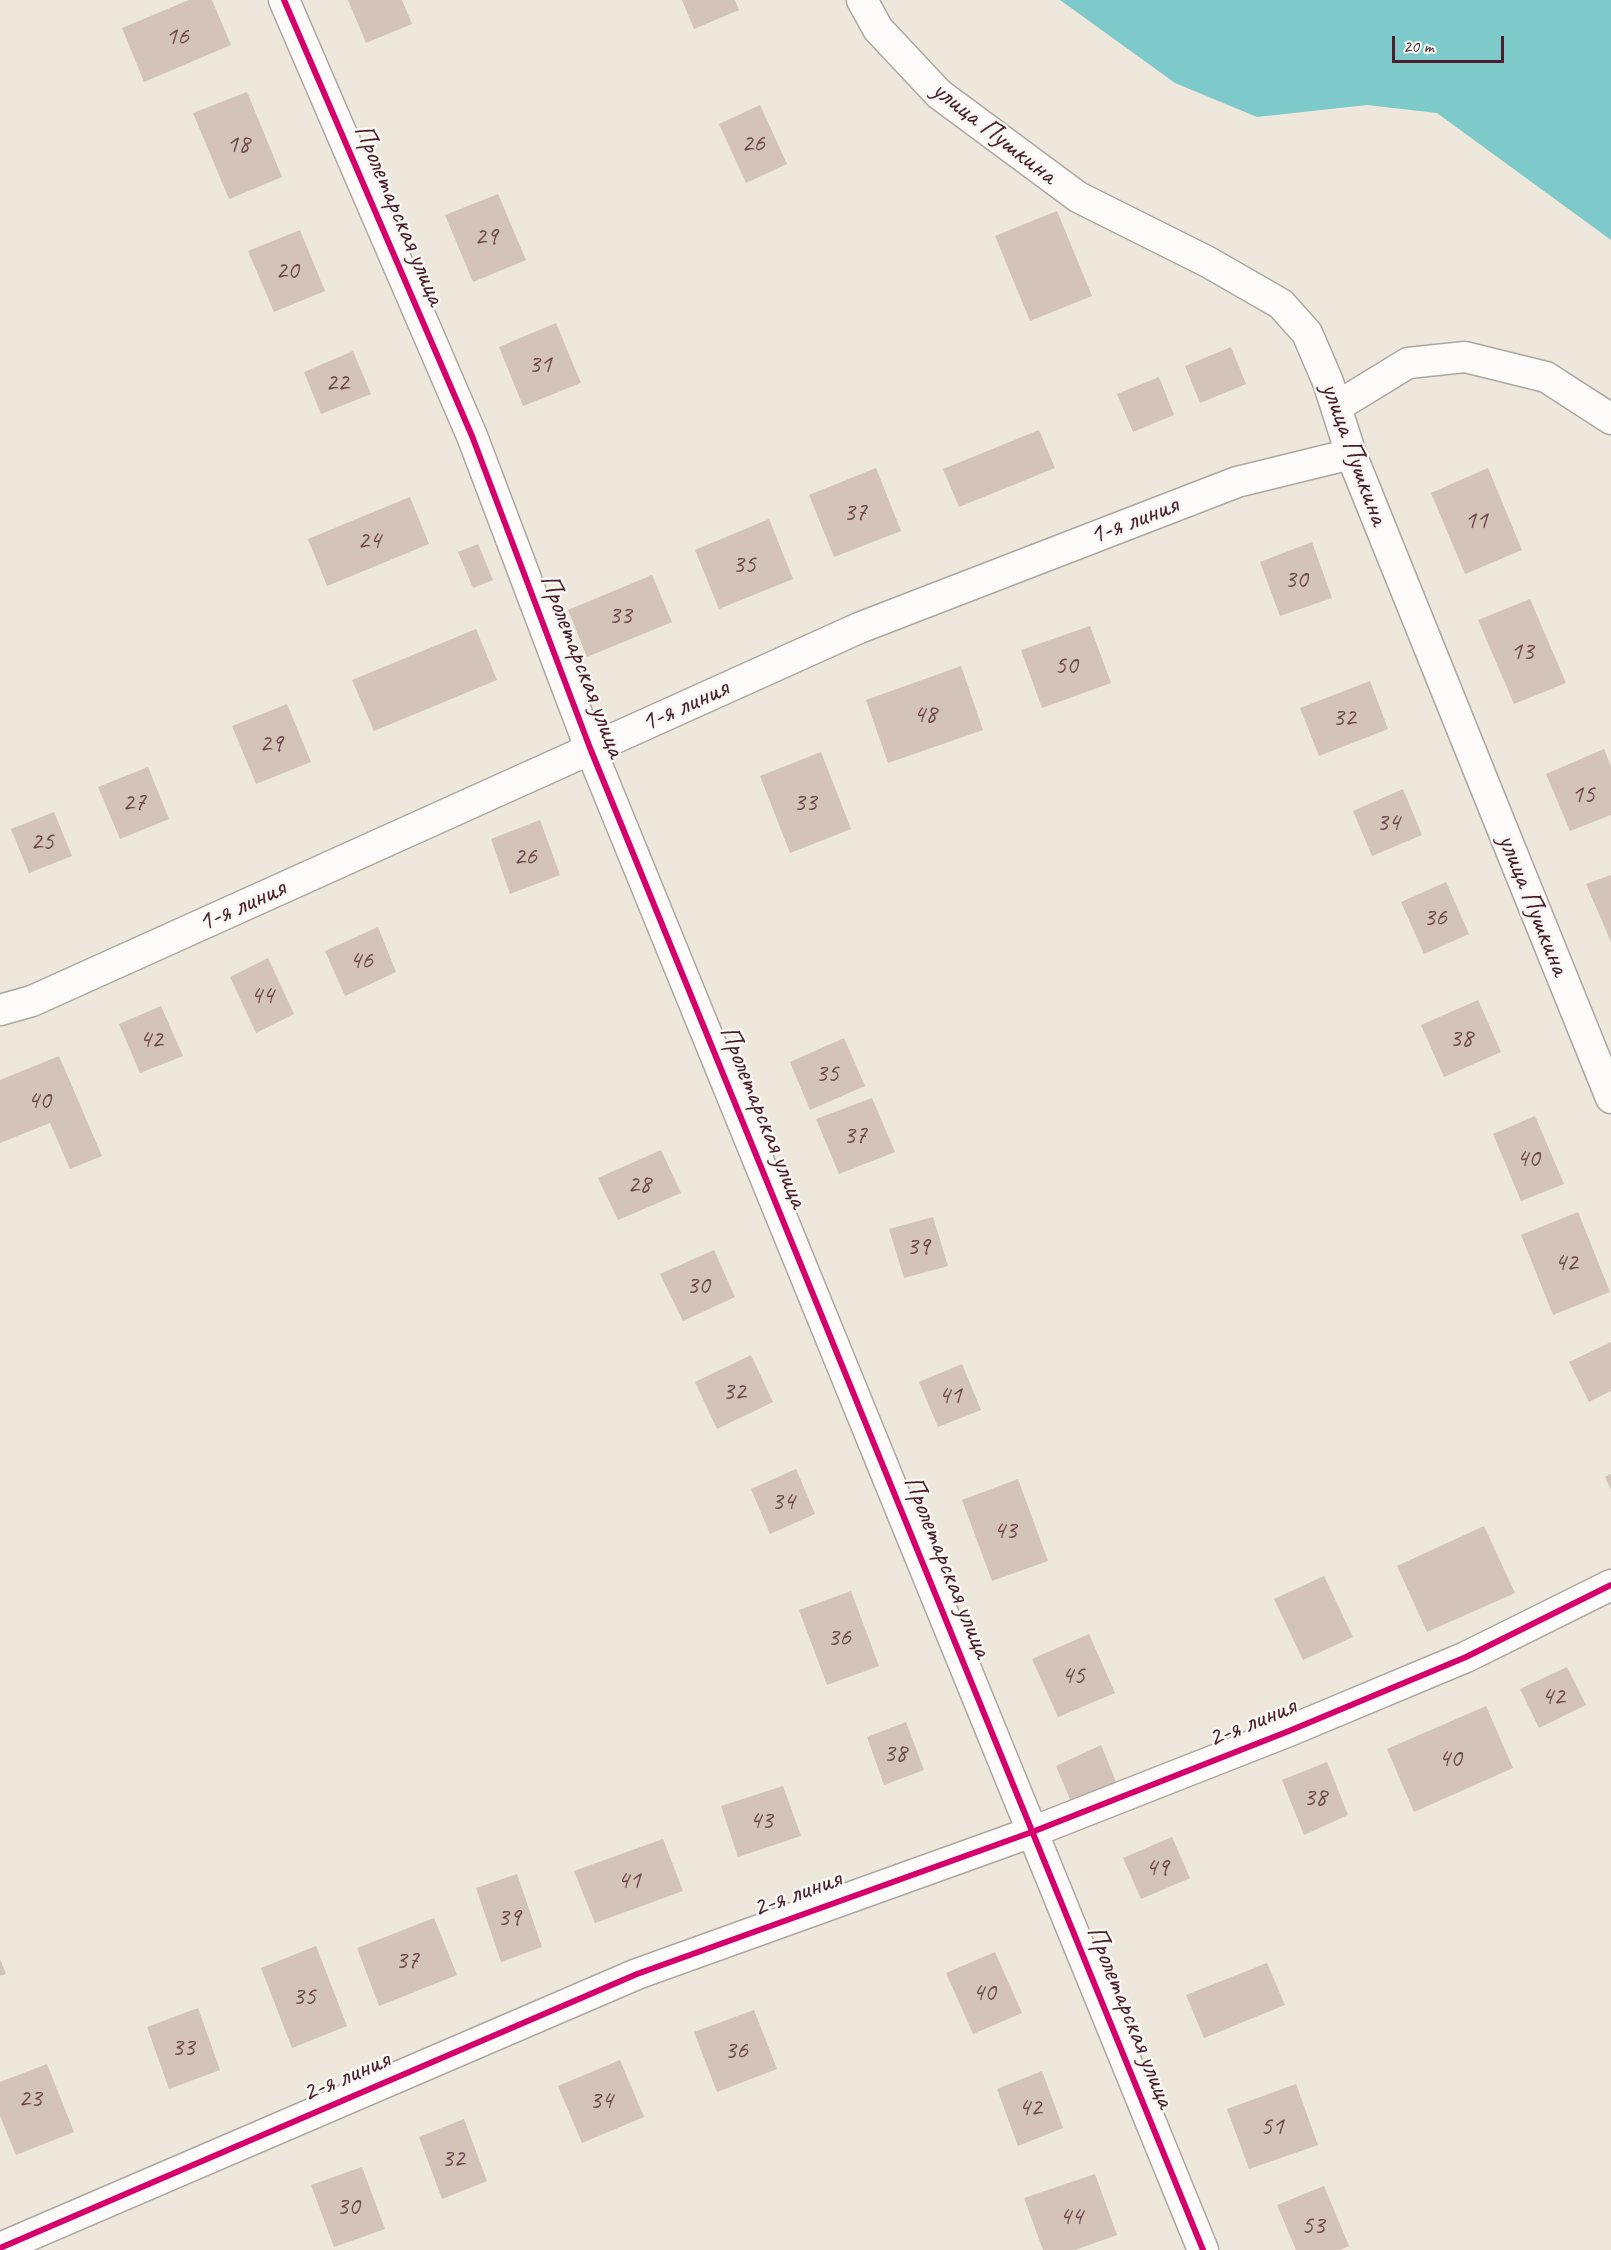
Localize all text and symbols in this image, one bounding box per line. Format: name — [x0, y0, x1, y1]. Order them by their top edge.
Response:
house number: 16 — [165, 21, 189, 53]
scale bar — [1395, 24, 1508, 62]
text: 20 m — [1403, 35, 1434, 57]
street label: улица Пушкина — [925, 74, 1063, 192]
street label: Пролетарская улица — [346, 119, 452, 311]
house number: 26 — [741, 128, 765, 160]
house number: 18 — [226, 129, 250, 161]
house number: 29 — [474, 221, 498, 253]
house number: 20 — [275, 255, 299, 287]
house number: 31 — [528, 349, 552, 381]
house number: 22 — [325, 367, 349, 399]
street label: улица Пушкина — [1313, 378, 1395, 530]
street label: 1-я линия — [1085, 489, 1183, 553]
house number: 37 — [843, 497, 867, 529]
house number: 11 — [1464, 505, 1488, 537]
house number: 24 — [357, 525, 381, 557]
house number: 35 — [732, 549, 756, 581]
house number: 30 — [1284, 564, 1308, 596]
street label: Пролетарская улица — [532, 570, 632, 762]
house number: 33 — [608, 600, 632, 632]
house number: 13 — [1510, 636, 1534, 668]
house number: 50 — [1054, 650, 1078, 682]
street label: 1-я линия — [636, 672, 734, 740]
house number: 48 — [913, 699, 937, 731]
house number: 32 — [1332, 702, 1356, 734]
house number: 29 — [259, 728, 283, 760]
house number: 15 — [1571, 779, 1595, 811]
house number: 27 — [122, 787, 146, 819]
house number: 33 — [793, 787, 817, 819]
house number: 34 — [1376, 807, 1400, 839]
house number: 25 — [30, 826, 54, 858]
street label: улица Пушкина — [1489, 830, 1577, 980]
house number: 26 — [513, 841, 537, 873]
street label: 1-я линия — [193, 872, 291, 940]
house number: 36 — [1423, 902, 1447, 934]
house number: 46 — [349, 945, 373, 977]
house number: 44 — [250, 980, 274, 1012]
street label: Пролетарская улица — [711, 1021, 815, 1213]
house number: 38 — [1449, 1023, 1473, 1055]
house number: 42 — [139, 1024, 163, 1056]
house number: 35 — [815, 1058, 839, 1090]
house number: 40 — [27, 1085, 51, 1117]
house number: 37 — [843, 1120, 867, 1152]
house number: 40 — [1516, 1143, 1540, 1175]
house number: 28 — [627, 1169, 651, 1201]
house number: 39 — [906, 1231, 930, 1263]
house number: 42 — [1554, 1247, 1578, 1279]
house number: 30 — [686, 1270, 710, 1302]
house number: 32 — [722, 1376, 746, 1408]
house number: 41 — [938, 1380, 962, 1412]
street label: Пролетарская улица — [895, 1471, 999, 1663]
house number: 34 — [771, 1486, 795, 1518]
house number: 43 — [993, 1515, 1017, 1547]
house number: 36 — [827, 1622, 851, 1654]
house number: 45 — [1061, 1660, 1085, 1692]
house number: 42 — [1541, 1681, 1565, 1713]
street label: 2-я линия — [1203, 1690, 1301, 1756]
house number: 38 — [883, 1738, 907, 1770]
house number: 40 — [1438, 1743, 1462, 1775]
house number: 38 — [1303, 1782, 1327, 1814]
house number: 43 — [749, 1805, 773, 1837]
house number: 49 — [1145, 1852, 1169, 1884]
street label: 2-я линия — [748, 1862, 846, 1926]
house number: 41 — [617, 1865, 641, 1897]
house number: 39 — [497, 1902, 521, 1934]
street label: Пролетарская улица — [1078, 1921, 1182, 2113]
house number: 37 — [395, 1945, 419, 1977]
house number: 40 — [972, 1977, 996, 2009]
house number: 35 — [292, 1981, 316, 2013]
house number: 33 — [171, 2032, 195, 2064]
house number: 36 — [724, 2035, 748, 2067]
street label: 2-я линия — [297, 2044, 395, 2110]
house number: 23 — [18, 2083, 42, 2115]
house number: 34 — [589, 2085, 613, 2117]
house number: 42 — [1018, 2092, 1042, 2124]
house number: 51 — [1260, 2111, 1284, 2143]
house number: 32 — [441, 2143, 465, 2175]
house number: 30 — [336, 2191, 360, 2223]
house number: 44 — [1059, 2201, 1083, 2233]
house number: 53 — [1301, 2210, 1325, 2242]

